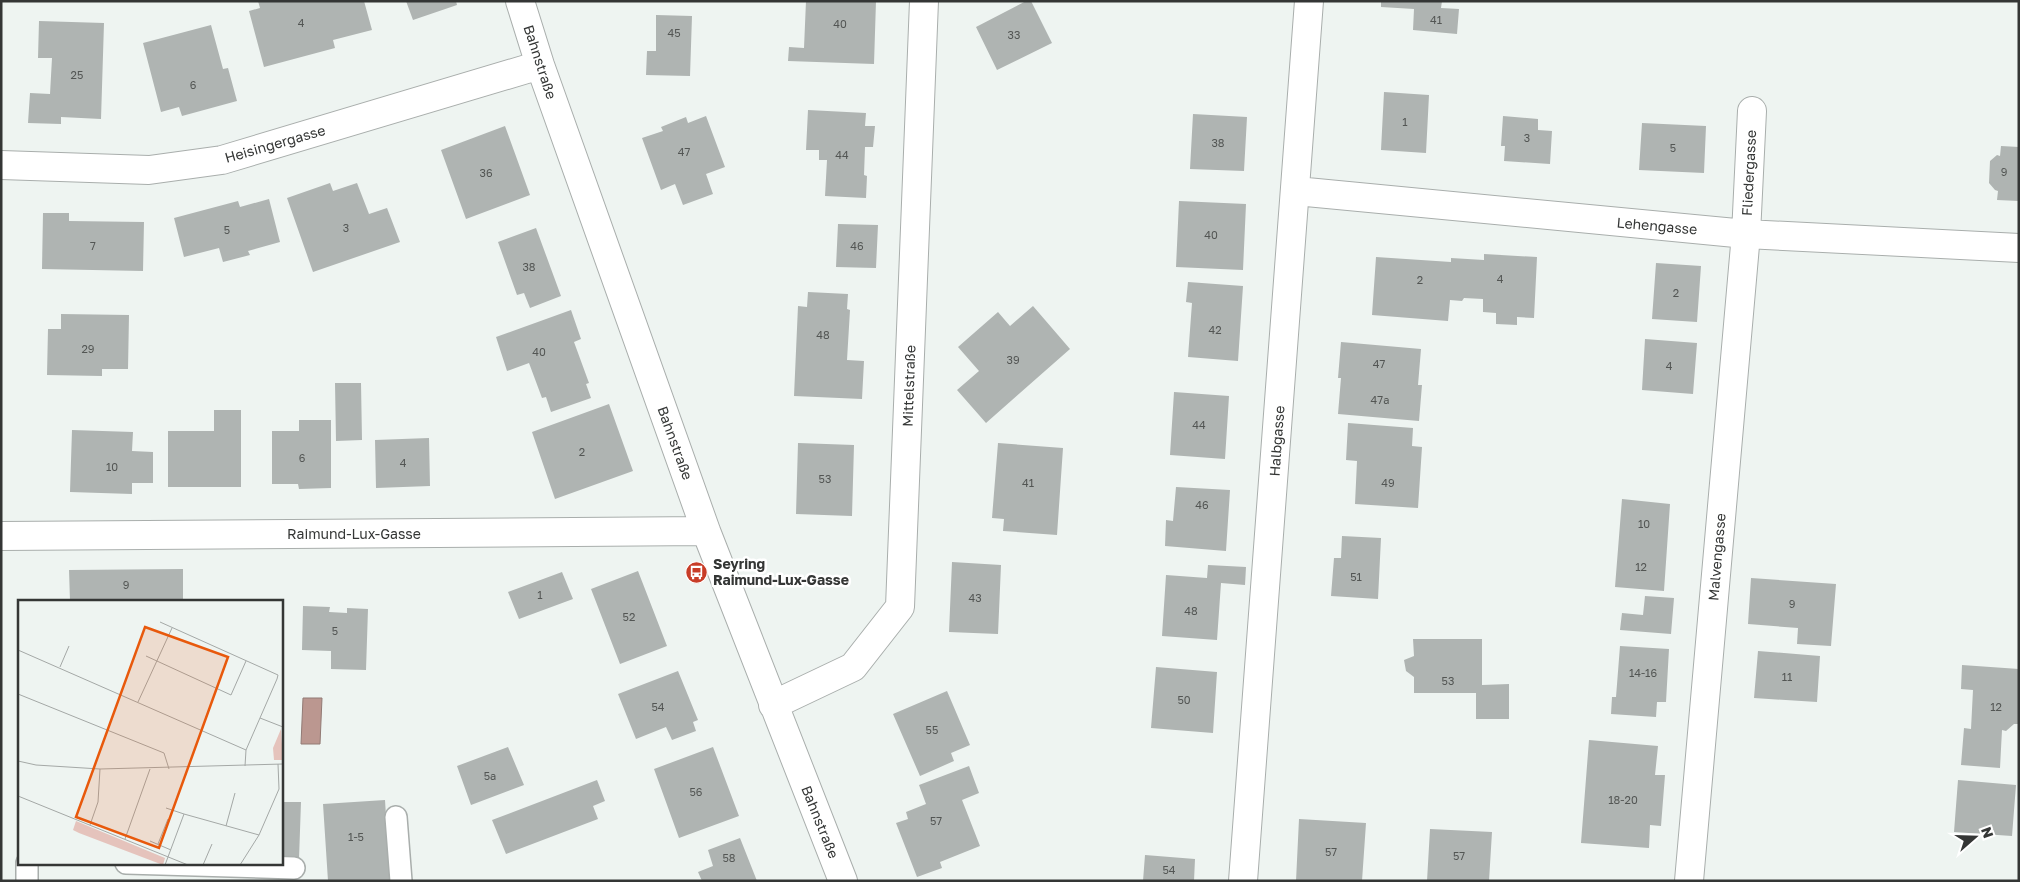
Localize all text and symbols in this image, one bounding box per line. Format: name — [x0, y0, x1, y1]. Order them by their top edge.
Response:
house number: 41 — [1430, 13, 1442, 26]
house number: 4 — [298, 16, 305, 29]
house number: 40 — [833, 17, 847, 30]
street label: Bahnstraße — [520, 23, 560, 101]
house number: 45 — [667, 26, 681, 39]
house number: 33 — [1008, 28, 1020, 41]
house number: 25 — [71, 68, 83, 81]
house number: 6 — [190, 78, 197, 91]
house number: 1 — [1402, 115, 1408, 128]
street label: Heisingergasse — [223, 121, 327, 166]
street label: Fliedergasse — [1738, 129, 1759, 216]
house number: 3 — [1524, 131, 1530, 144]
house number: 38 — [1211, 136, 1225, 149]
house number: 5 — [1670, 141, 1676, 154]
house number: 47 — [678, 145, 690, 158]
house number: 44 — [835, 148, 849, 161]
house number: 9 — [2001, 165, 2007, 178]
house number: 36 — [479, 166, 493, 179]
street label: Lehengasse — [1616, 214, 1698, 237]
house number: 3 — [343, 221, 349, 234]
house number: 5 — [224, 223, 230, 236]
house number: 40 — [1204, 228, 1218, 241]
house number: 7 — [90, 239, 96, 252]
house number: 46 — [850, 239, 864, 252]
house number: 38 — [522, 260, 536, 273]
house number: 4 — [1497, 272, 1504, 285]
house number: 2 — [1417, 273, 1423, 286]
house number: 2 — [1673, 286, 1679, 299]
house number: 42 — [1208, 323, 1222, 336]
house number: 48 — [816, 328, 830, 341]
house number: 29 — [81, 342, 95, 355]
house number: 40 — [532, 345, 546, 358]
street label: Mittelstraße — [899, 345, 918, 427]
house number: 39 — [1006, 353, 1020, 366]
house number: 47 — [1373, 357, 1385, 370]
house number: 4 — [1666, 359, 1673, 372]
house number: 47a — [1371, 393, 1389, 406]
street label: Bahnstraße — [654, 404, 697, 482]
street label: Halbgasse — [1266, 405, 1287, 477]
house number: 44 — [1192, 418, 1206, 431]
house number: 2 — [579, 445, 585, 458]
house number: 6 — [299, 451, 306, 464]
house number: 4 — [400, 456, 407, 469]
house number: 10 — [106, 460, 118, 473]
house number: 53 — [819, 472, 831, 485]
house number: 41 — [1022, 476, 1034, 489]
house number: 49 — [1381, 476, 1395, 489]
house number: 46 — [1195, 498, 1209, 511]
street label: Malvengasse — [1704, 512, 1729, 601]
house number: 10 — [1638, 517, 1650, 530]
street label: Raimund-Lux-Gasse — [287, 525, 421, 542]
place label: Seyring Raimund-Lux-Gasse — [713, 555, 849, 588]
bus stop icon: Seyring Raimund-Lux-Gasse — [685, 560, 709, 584]
house number: 12 — [1635, 560, 1647, 573]
house number: 51 — [1350, 570, 1362, 583]
house number: 9 — [123, 578, 129, 591]
house number: 1 — [537, 588, 543, 601]
house number: 43 — [968, 591, 982, 604]
house number: 9 — [1789, 597, 1795, 610]
inset map — [18, 600, 282, 864]
house number: 48 — [1184, 604, 1198, 617]
house number: 52 — [623, 610, 635, 623]
house number: 5 — [332, 624, 338, 637]
house number: 14-16 — [1629, 666, 1657, 679]
house number: 11 — [1782, 670, 1792, 683]
house number: 53 — [1442, 674, 1454, 687]
house number: 50 — [1177, 693, 1191, 706]
house number: 54 — [651, 700, 665, 713]
house number: 12 — [1990, 700, 2002, 713]
house number: 55 — [926, 723, 938, 736]
house number: 5a — [484, 769, 496, 782]
street label: Bahnstraße — [798, 783, 843, 861]
house number: 56 — [689, 785, 703, 798]
house number: 18-20 — [1608, 793, 1638, 806]
north arrow — [1950, 812, 2000, 862]
house number: 57 — [930, 814, 942, 827]
text: N — [1978, 824, 1997, 840]
house number: 1-5 — [348, 830, 364, 843]
house number: 57 — [1325, 845, 1337, 858]
house number: 57 — [1453, 849, 1465, 862]
house number: 58 — [722, 851, 736, 864]
house number: 54 — [1162, 863, 1176, 876]

